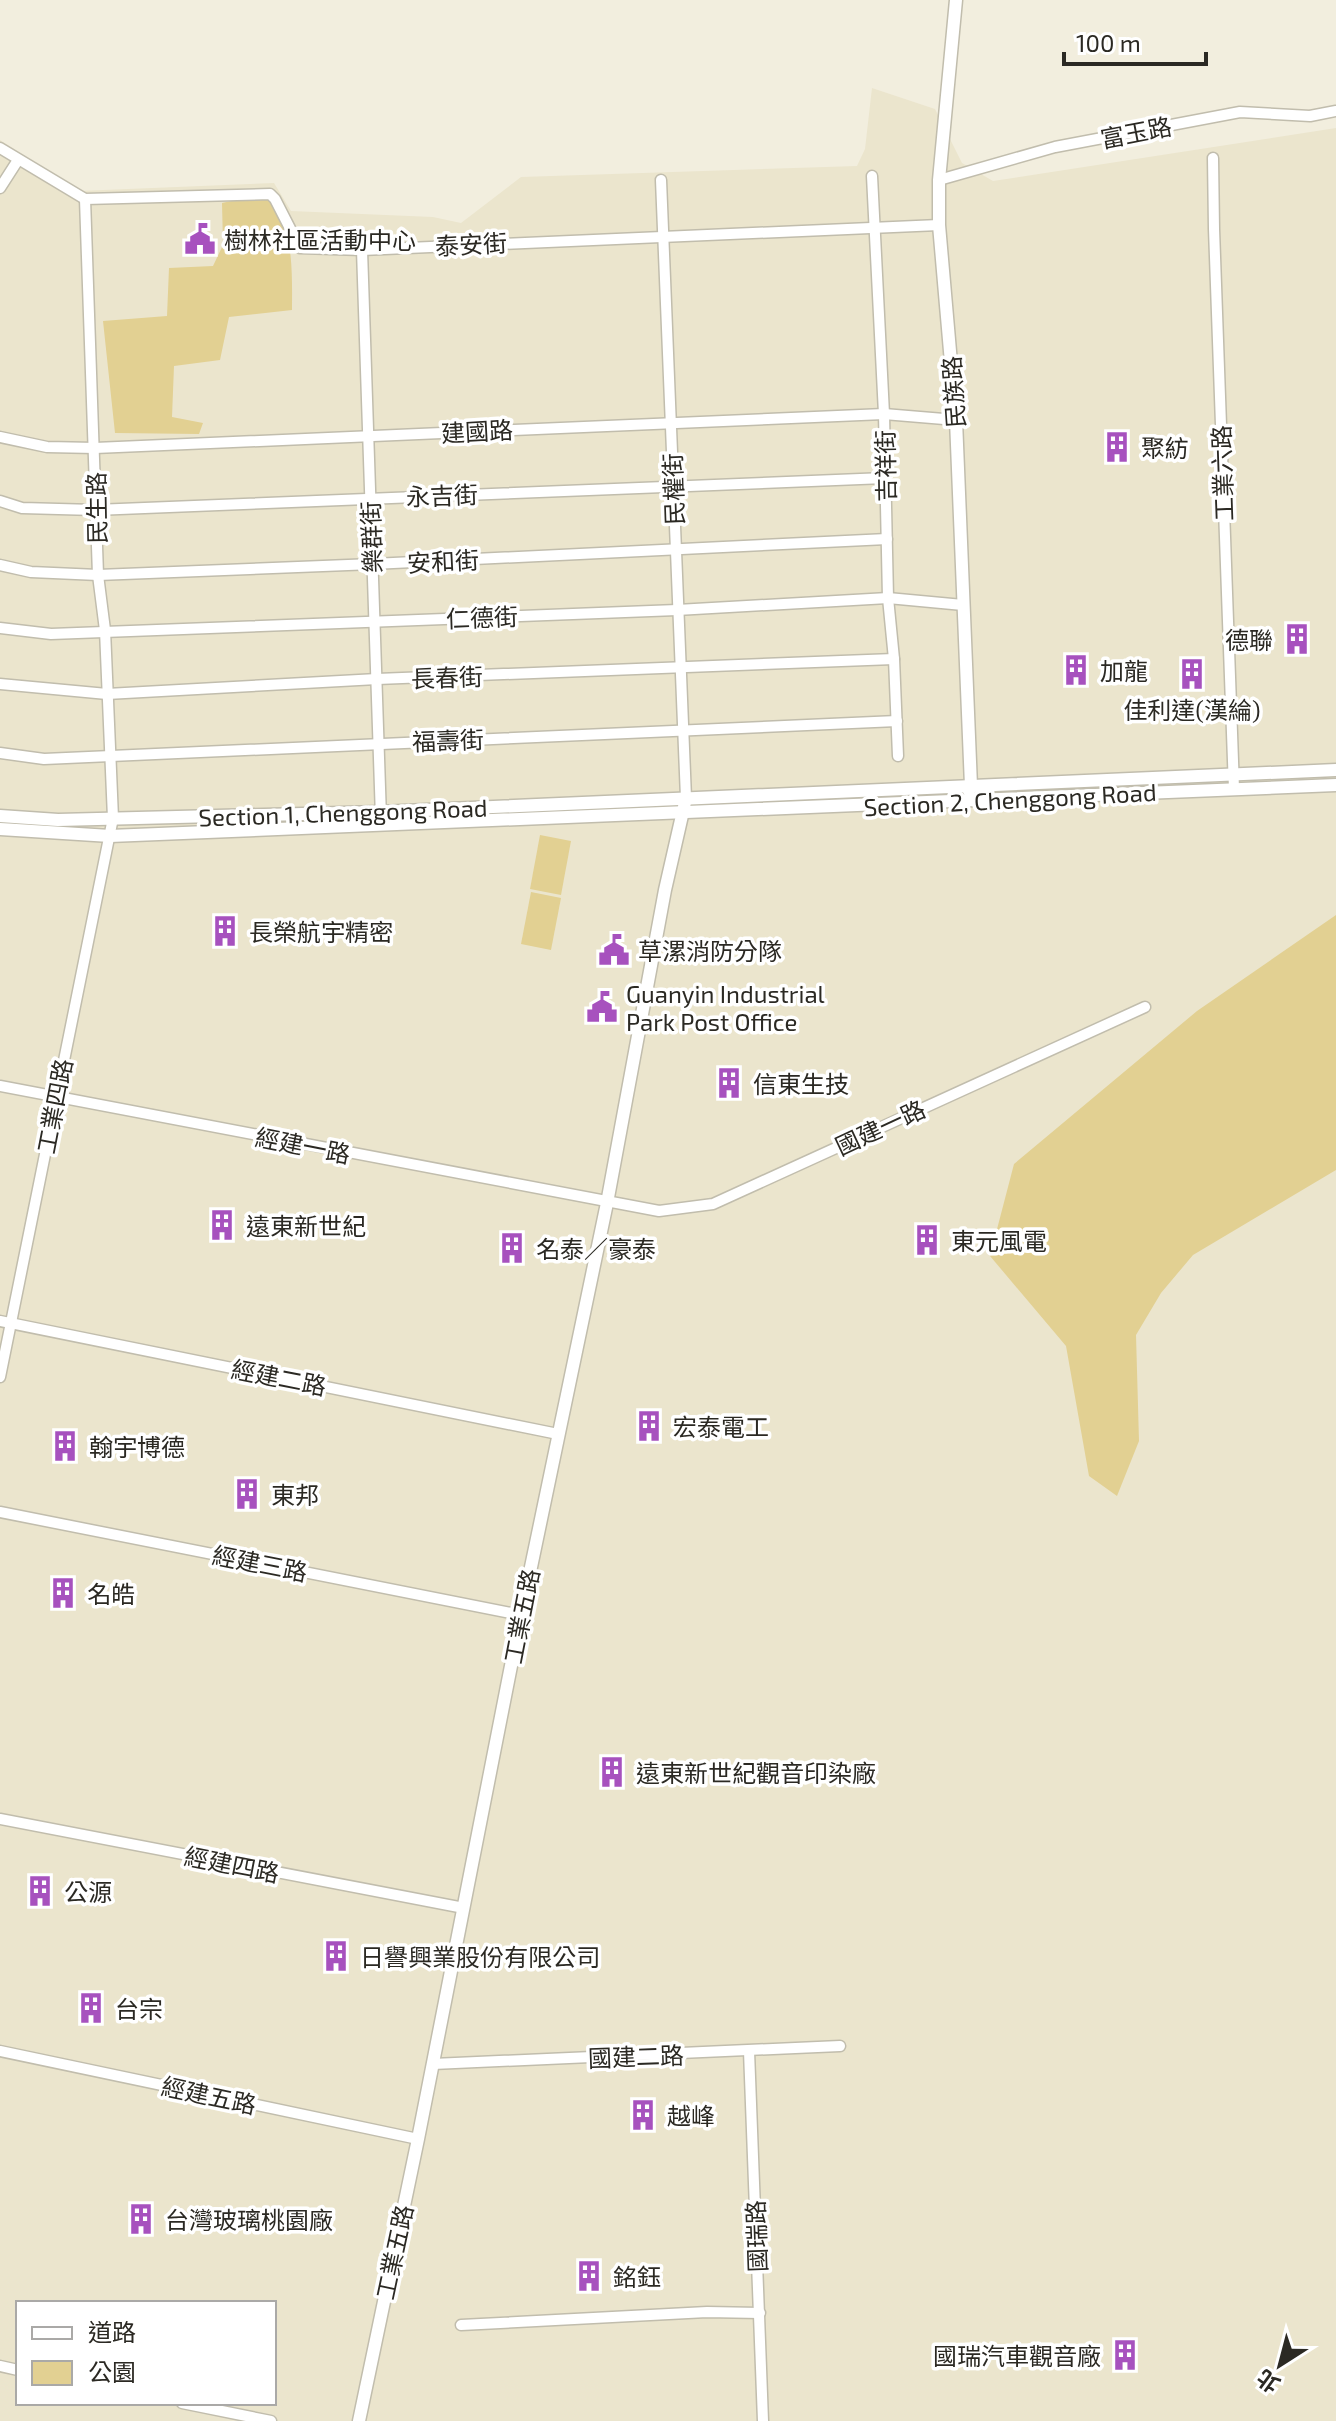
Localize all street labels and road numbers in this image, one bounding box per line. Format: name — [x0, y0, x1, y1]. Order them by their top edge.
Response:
street label: 富玉路 — [1098, 111, 1174, 153]
street label: 泰安街 — [434, 228, 508, 260]
street label: 民族路 — [936, 355, 970, 429]
street label: 建國路 — [440, 415, 514, 447]
street label: 工業六路 — [1206, 425, 1238, 521]
street label: 吉祥街 — [870, 430, 900, 502]
street label: 民權街 — [657, 453, 689, 525]
street label: 民生路 — [81, 472, 111, 544]
street label: 永吉街 — [406, 479, 478, 511]
street label: 樂群街 — [355, 501, 387, 573]
street label: 安和街 — [406, 545, 480, 577]
street label: 仁德街 — [446, 601, 518, 633]
street label: 長春街 — [411, 661, 483, 693]
street label: 福壽街 — [412, 724, 484, 756]
street label: Section 2, Chenggong Road — [863, 777, 1157, 821]
street label: Section 1, Chenggong Road — [198, 792, 488, 832]
street label: 工業四路 — [31, 1056, 77, 1156]
street label: 國建一路 — [830, 1094, 930, 1160]
street label: 經建一路 — [253, 1122, 353, 1168]
street label: 經建二路 — [229, 1354, 329, 1400]
street label: 經建三路 — [210, 1540, 310, 1586]
street label: 工業五路 — [498, 1566, 544, 1666]
street label: 經建四路 — [182, 1841, 282, 1887]
street label: 國建二路 — [588, 2040, 684, 2072]
street label: 經建五路 — [159, 2071, 259, 2119]
street label: 國瑞路 — [740, 2200, 772, 2272]
street label: 工業五路 — [370, 2202, 418, 2302]

